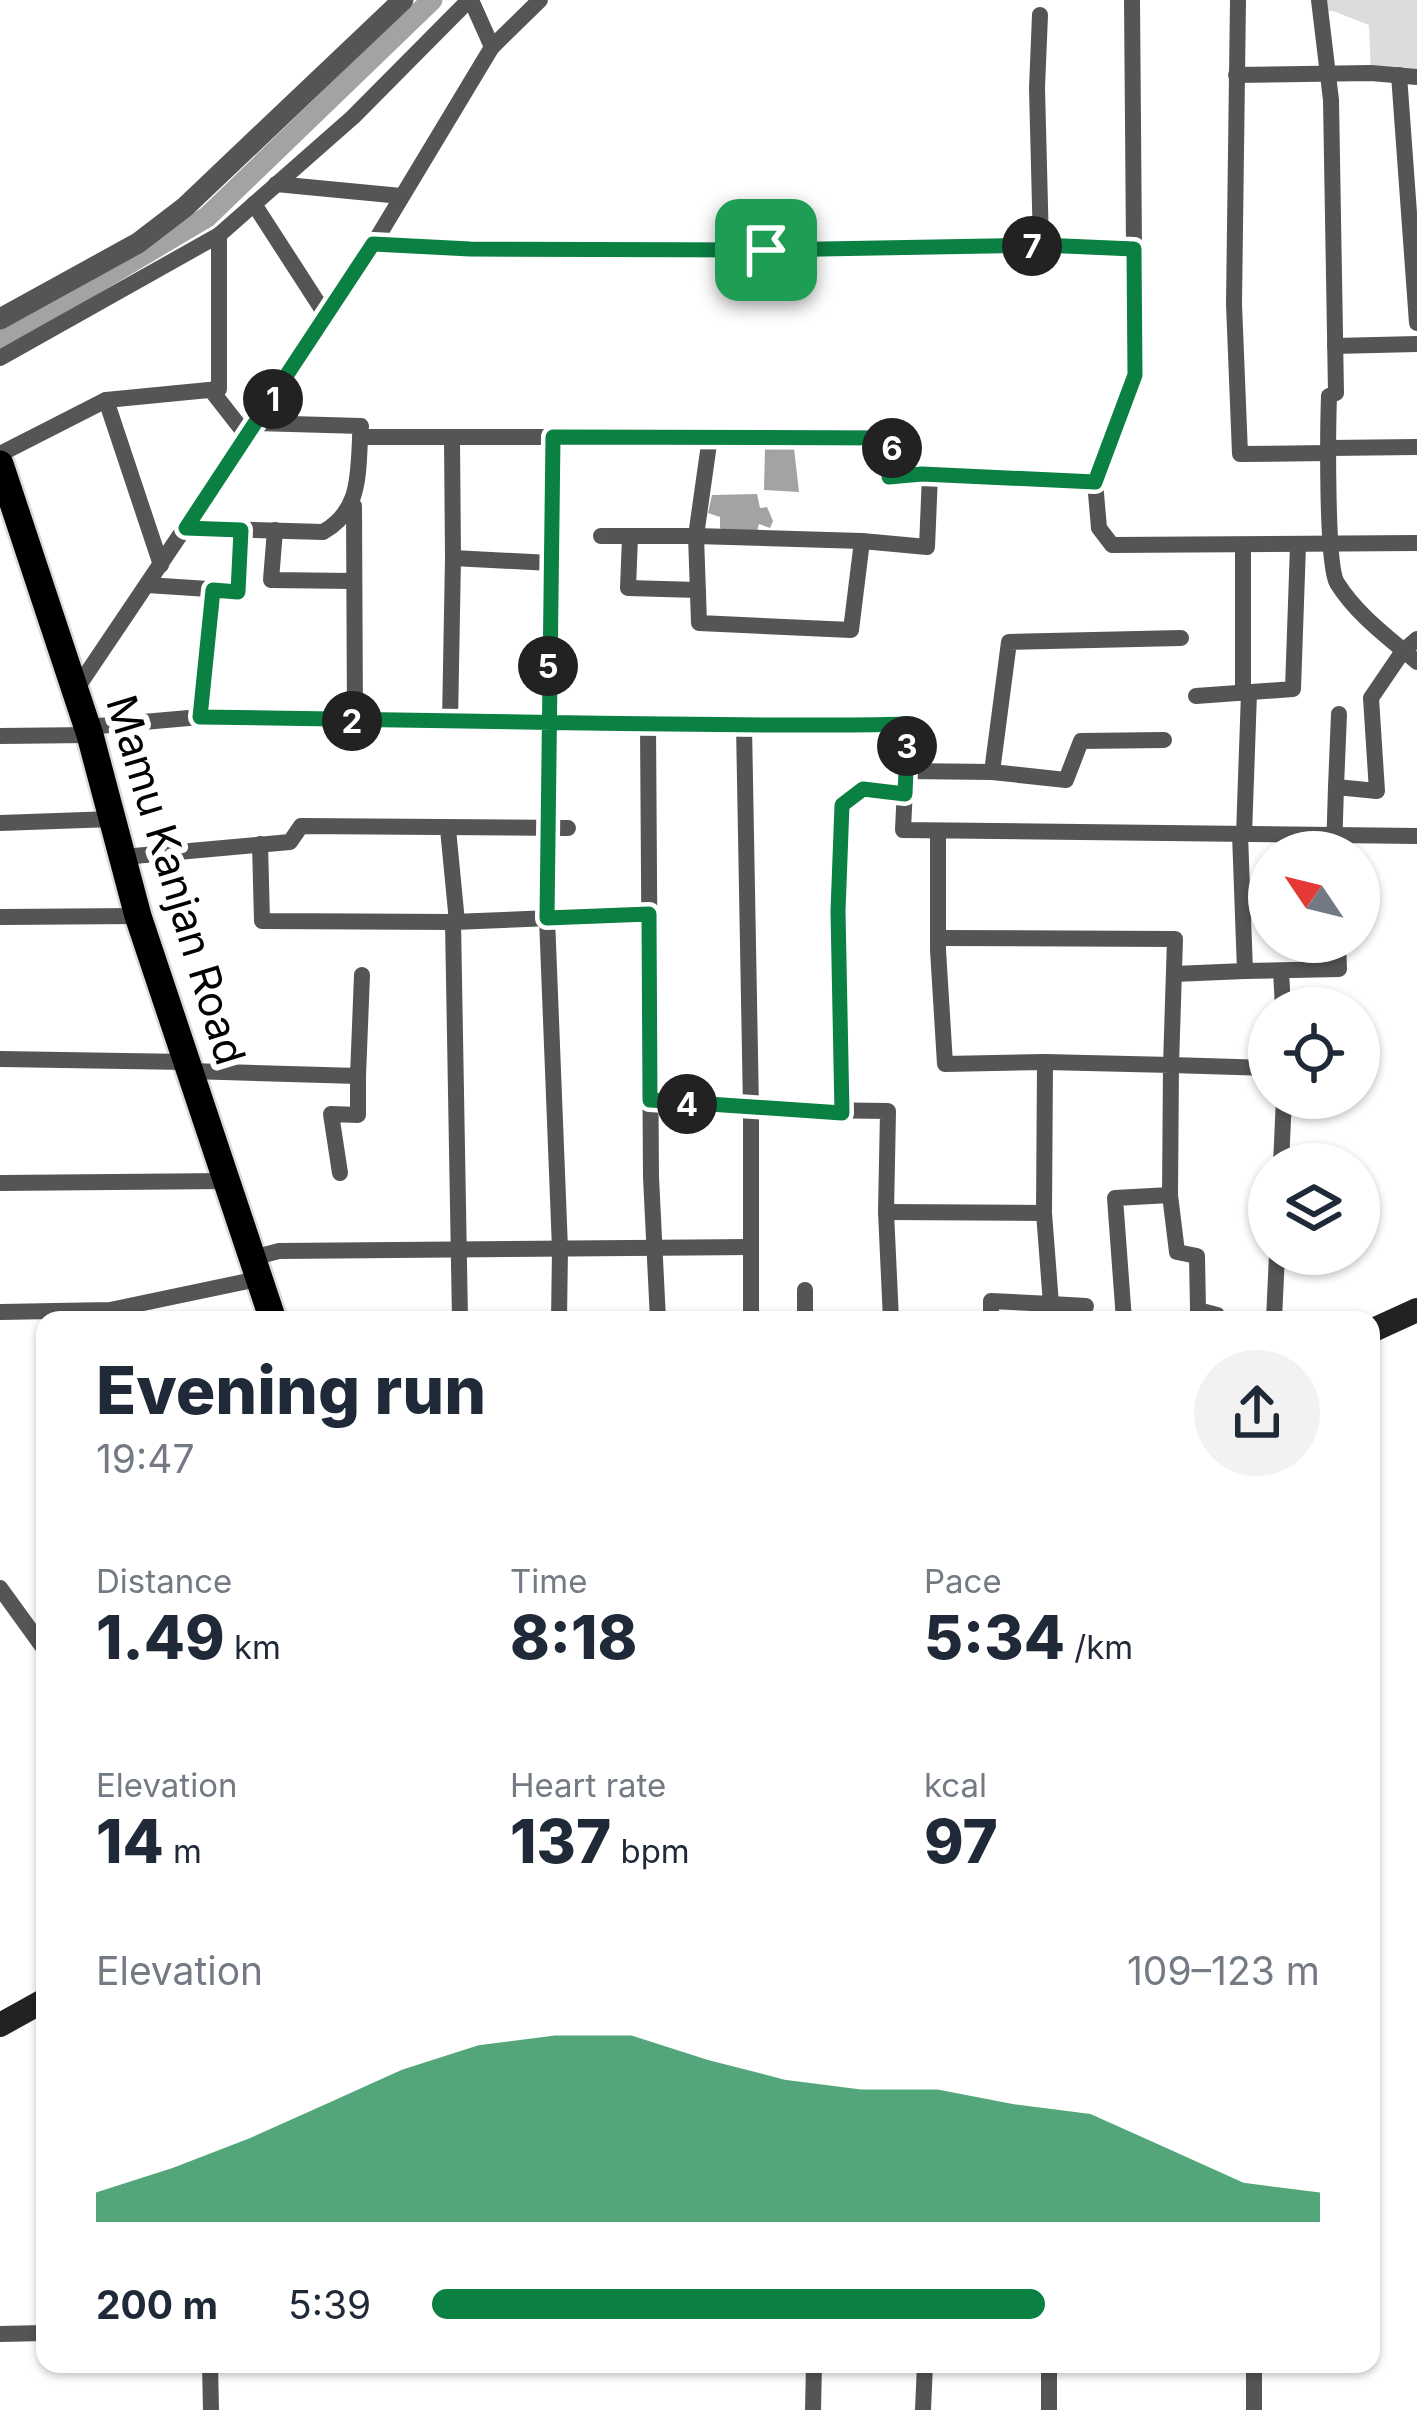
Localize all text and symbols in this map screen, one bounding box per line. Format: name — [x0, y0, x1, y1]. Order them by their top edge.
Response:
pin — [715, 199, 817, 301]
pin: 7 — [1002, 216, 1062, 276]
icon: arrive — [733, 217, 799, 283]
text: 7 — [1022, 226, 1042, 266]
pin: 1 — [243, 369, 303, 429]
text: 1 — [266, 379, 280, 419]
pin: 6 — [862, 418, 922, 478]
text: 6 — [881, 428, 903, 468]
pin: 5 — [518, 636, 578, 696]
text: 5 — [537, 646, 559, 686]
street label: Mamu Kanjan Road — [96, 689, 257, 1071]
pin: 2 — [322, 691, 382, 751]
text: 2 — [342, 701, 362, 741]
pin: 3 — [877, 716, 937, 776]
text: 3 — [896, 726, 918, 766]
north arrow — [1248, 831, 1380, 963]
map controls — [1248, 831, 1380, 1275]
button: locate — [1248, 987, 1380, 1119]
pin: 4 — [657, 1074, 717, 1134]
text: 4 — [676, 1084, 698, 1124]
button: layers — [1248, 1143, 1380, 1275]
text: Evening run — [96, 1350, 486, 1430]
button: share — [1194, 1350, 1320, 1476]
text: 19:47 — [96, 1435, 195, 1482]
text: Distance — [96, 1561, 232, 1601]
text: Time — [510, 1561, 587, 1601]
text: Pace — [924, 1561, 1002, 1601]
text: 1.49 — [96, 1601, 225, 1673]
text: 8:18 — [510, 1601, 637, 1673]
text: 5:34 — [924, 1601, 1065, 1673]
text: km — [225, 1627, 281, 1667]
text: /km — [1065, 1627, 1133, 1667]
text: Elevation — [96, 1765, 237, 1805]
text: Heart rate — [510, 1765, 666, 1805]
text: kcal — [924, 1765, 987, 1805]
text: 14 — [96, 1805, 164, 1877]
text: 137 — [510, 1805, 611, 1877]
text: 97 — [924, 1805, 998, 1877]
text: m — [164, 1831, 202, 1871]
text: bpm — [611, 1831, 690, 1871]
text: Elevation — [96, 1947, 263, 1994]
text: 109–123 m — [1127, 1947, 1320, 1994]
text: 200 m — [96, 2281, 218, 2328]
text: 5:39 — [288, 2281, 371, 2328]

